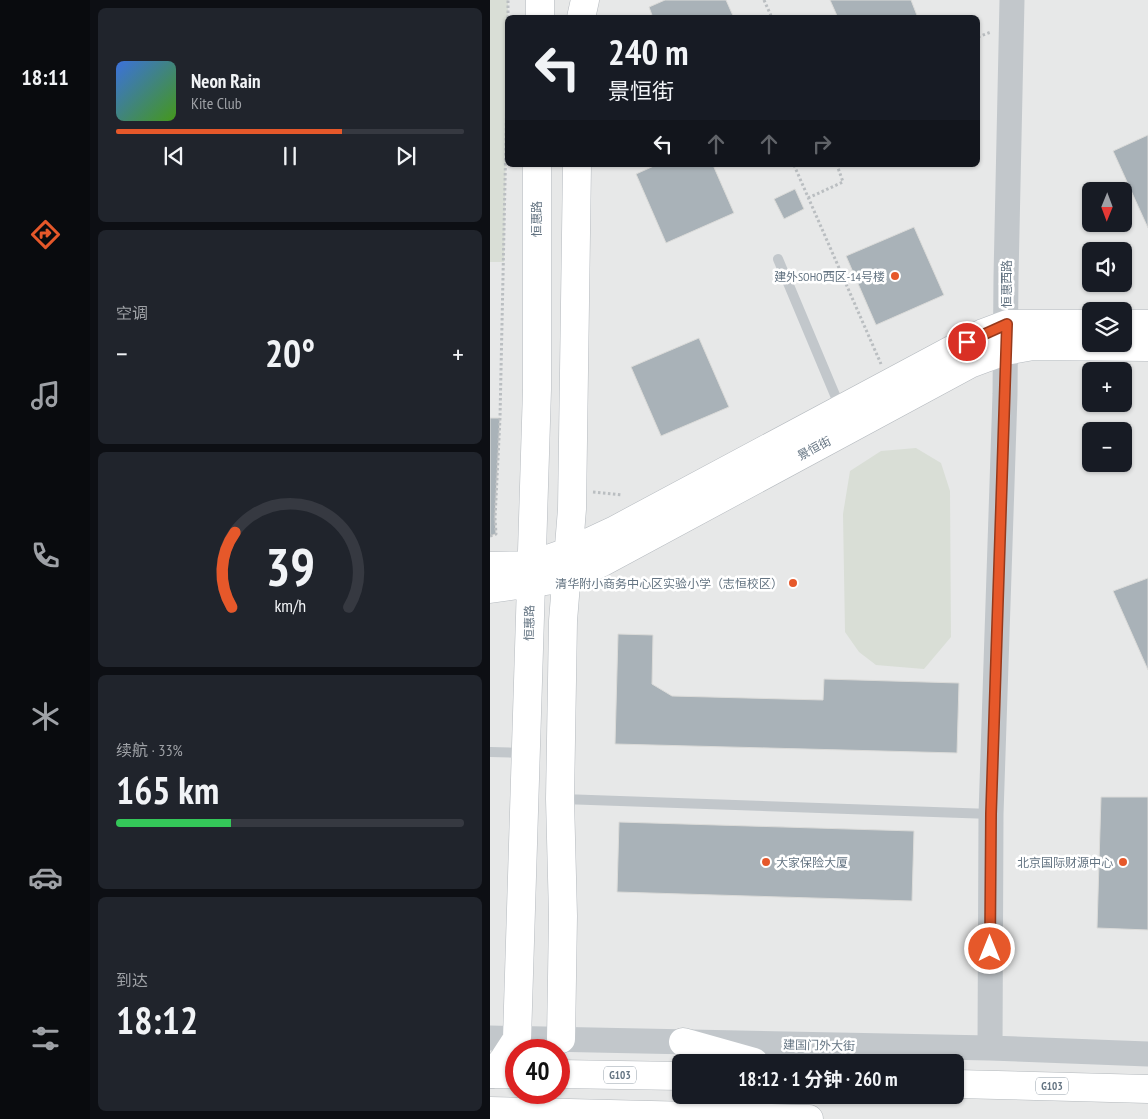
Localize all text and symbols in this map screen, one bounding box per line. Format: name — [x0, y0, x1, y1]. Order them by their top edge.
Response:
text: 240 m — [608, 29, 689, 75]
icon: left — [525, 35, 590, 100]
text: 18:11 — [21, 63, 69, 91]
text: Neon Rain — [191, 69, 260, 93]
text: 景恒街 — [608, 77, 674, 105]
text: Kite Club — [191, 93, 242, 113]
icon: left — [649, 130, 677, 158]
icon: ahead — [702, 130, 730, 158]
icon: ahead — [755, 130, 783, 158]
icon: right — [808, 130, 836, 158]
icon: previous — [160, 142, 188, 170]
icon: pause — [276, 142, 304, 170]
icon: next — [392, 142, 420, 170]
north arrow — [1082, 182, 1132, 232]
map controls — [1082, 182, 1132, 472]
street label: 恒惠路 — [529, 201, 544, 237]
icon: directions — [28, 217, 63, 252]
button: sound — [1082, 242, 1132, 292]
street label: 恒惠西路 — [999, 260, 1014, 308]
place label: 建外SOHO西区-14号楼 — [774, 269, 885, 284]
marker: 建外SOHO西区-14号楼 — [889, 270, 901, 282]
button: layers — [1082, 302, 1132, 352]
text: 空调 — [116, 303, 148, 323]
pin — [946, 321, 988, 363]
text: 20° — [265, 328, 315, 377]
icon: arrive — [953, 328, 981, 356]
text: − — [116, 335, 128, 372]
text: + — [452, 335, 464, 372]
button: + — [1082, 362, 1132, 412]
icon: music — [28, 378, 63, 413]
button: − — [1082, 422, 1132, 472]
street label: 景恒街 — [795, 433, 833, 463]
text: 39 — [265, 533, 315, 600]
icon: phone — [28, 538, 63, 573]
place label: 清华附小商务中心区实验小学（志恒校区） — [555, 576, 783, 591]
marker: 清华附小商务中心区实验小学（志恒校区） — [787, 577, 799, 589]
text: km/h — [274, 594, 306, 617]
street label: 恒惠路 — [521, 605, 537, 641]
icon: climate — [28, 699, 63, 734]
text: 续航 · 33% — [116, 740, 183, 760]
text: 165 km — [116, 765, 219, 814]
place label: 大家保险大厦 — [776, 855, 848, 870]
place label: 北京国际财源中心 — [1017, 855, 1113, 870]
marker: 大家保险大厦 — [760, 856, 772, 868]
marker: 北京国际财源中心 — [1117, 856, 1129, 868]
icon: car — [28, 860, 63, 895]
position arrow — [963, 922, 1015, 974]
text: 到达 — [116, 970, 148, 990]
text: 18:12 — [116, 995, 198, 1044]
icon: filters — [28, 1021, 63, 1056]
street label: 建国门外大街 — [783, 1037, 855, 1053]
speed limit sign: 40 — [505, 1039, 570, 1104]
road number: G103 — [604, 1066, 636, 1084]
text: 18:12 · 1 分钟 · 260 m — [738, 1067, 898, 1091]
road number: G103 — [1036, 1078, 1068, 1094]

